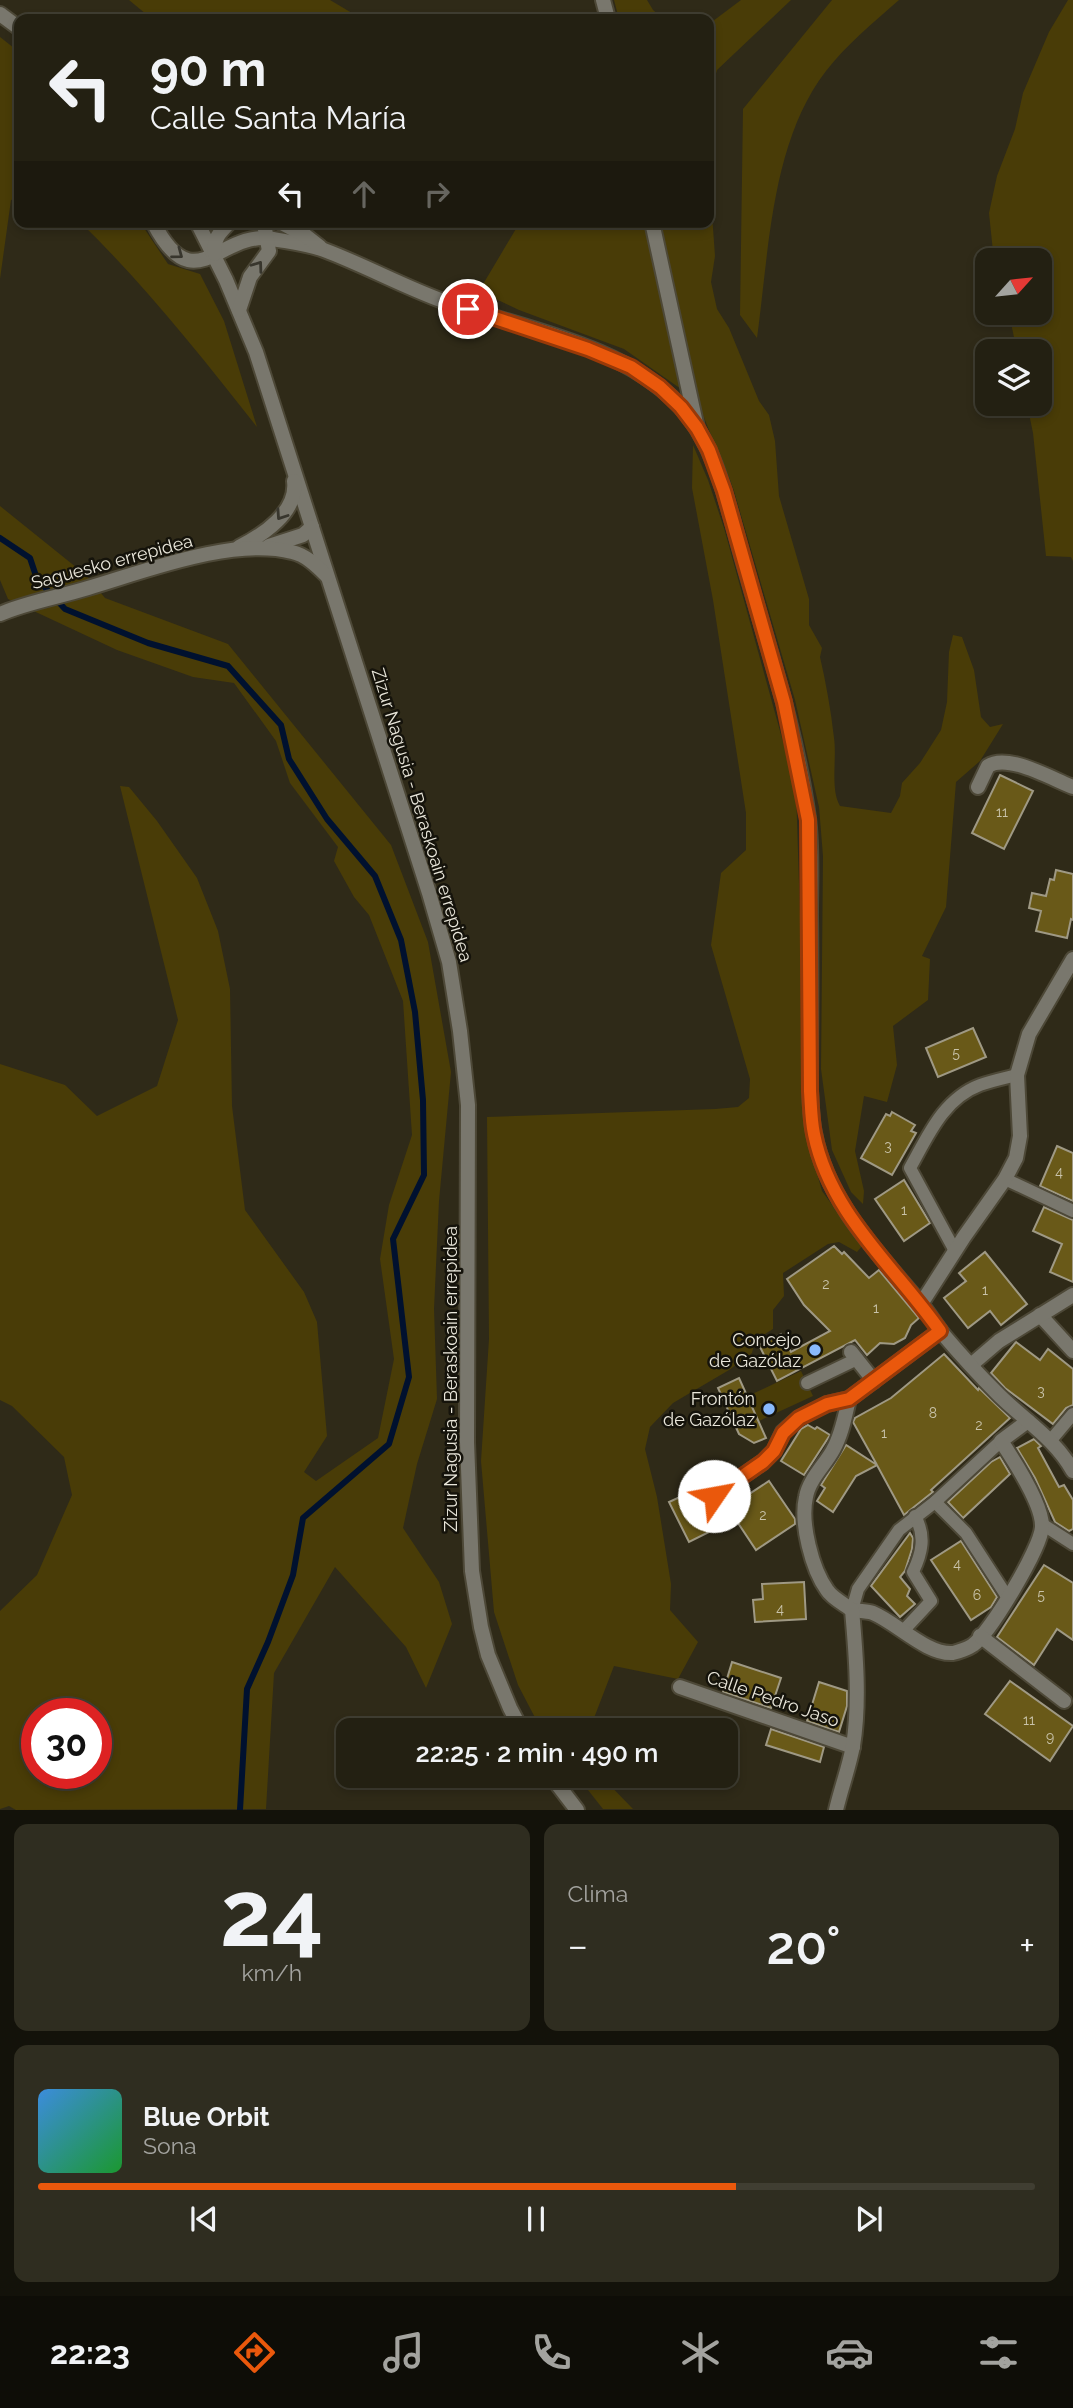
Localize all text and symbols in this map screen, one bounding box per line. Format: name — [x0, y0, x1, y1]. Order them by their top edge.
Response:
text: 90 m — [150, 40, 266, 97]
icon: left — [35, 42, 126, 133]
text: Calle Santa María — [150, 99, 406, 136]
icon: left — [272, 175, 310, 213]
icon: ahead — [345, 175, 383, 213]
icon: right — [418, 175, 456, 213]
one-way arrow — [170, 245, 183, 258]
north arrow — [975, 248, 1052, 326]
map controls — [975, 248, 1052, 416]
one-way arrow — [250, 261, 262, 274]
pin — [438, 279, 498, 339]
icon: arrive — [449, 290, 487, 328]
button: layers — [975, 339, 1052, 416]
one-way arrow — [277, 507, 289, 520]
street label: Saguesko errepidea — [29, 530, 195, 593]
street label: Zizur Nagusia - Beraskoain errepidea — [368, 666, 477, 964]
house number: 11 — [996, 804, 1008, 820]
house number: 5 — [952, 1045, 960, 1061]
house number: 3 — [884, 1138, 892, 1154]
house number: 4 — [1055, 1164, 1063, 1180]
house number: 1 — [901, 1202, 907, 1218]
street label: Zizur Nagusia - Beraskoain errepidea — [440, 1226, 461, 1532]
house number: 2 — [822, 1276, 830, 1292]
house number: 1 — [982, 1282, 988, 1298]
house number: 1 — [873, 1300, 879, 1316]
place label: Concejo de Gazólaz — [709, 1329, 801, 1371]
marker: Concejo de Gazólaz — [807, 1342, 823, 1358]
house number: 3 — [1037, 1383, 1045, 1399]
place label: Frontón de Gazólaz — [663, 1388, 755, 1430]
marker: Frontón de Gazólaz — [761, 1401, 777, 1417]
house number: 8 — [929, 1405, 937, 1421]
house number: 2 — [975, 1417, 983, 1433]
house number: 1 — [881, 1425, 887, 1441]
position arrow — [677, 1459, 751, 1533]
house number: 2 — [759, 1507, 767, 1523]
house number: 4 — [953, 1556, 961, 1572]
house number: 6 — [973, 1587, 981, 1603]
house number: 5 — [1037, 1587, 1045, 1603]
house number: 4 — [776, 1601, 784, 1617]
street label: Calle Pedro Jaso — [704, 1666, 842, 1731]
speed limit sign: 30 — [21, 1698, 112, 1789]
house number: 11 — [1023, 1712, 1035, 1728]
house number: 9 — [1046, 1729, 1054, 1745]
text: 22:25 · 2 min · 490 m — [416, 1738, 658, 1768]
text: 24 — [220, 1860, 323, 1967]
text: Clima — [568, 1880, 628, 1907]
text: 20° — [767, 1915, 841, 1976]
text: − — [568, 1923, 588, 1968]
text: + — [1019, 1923, 1035, 1968]
text: km/h — [241, 1959, 302, 1986]
text: Blue Orbit — [143, 2102, 270, 2132]
text: Sona — [143, 2132, 197, 2159]
icon: previous — [185, 2200, 223, 2238]
icon: pause — [517, 2200, 555, 2238]
icon: next — [850, 2200, 888, 2238]
icon: directions — [230, 2328, 279, 2377]
icon: music — [379, 2328, 428, 2377]
icon: phone — [527, 2328, 576, 2377]
icon: climate — [676, 2328, 725, 2377]
icon: car — [825, 2328, 874, 2377]
icon: filters — [974, 2328, 1023, 2377]
text: 22:23 — [50, 2334, 130, 2371]

